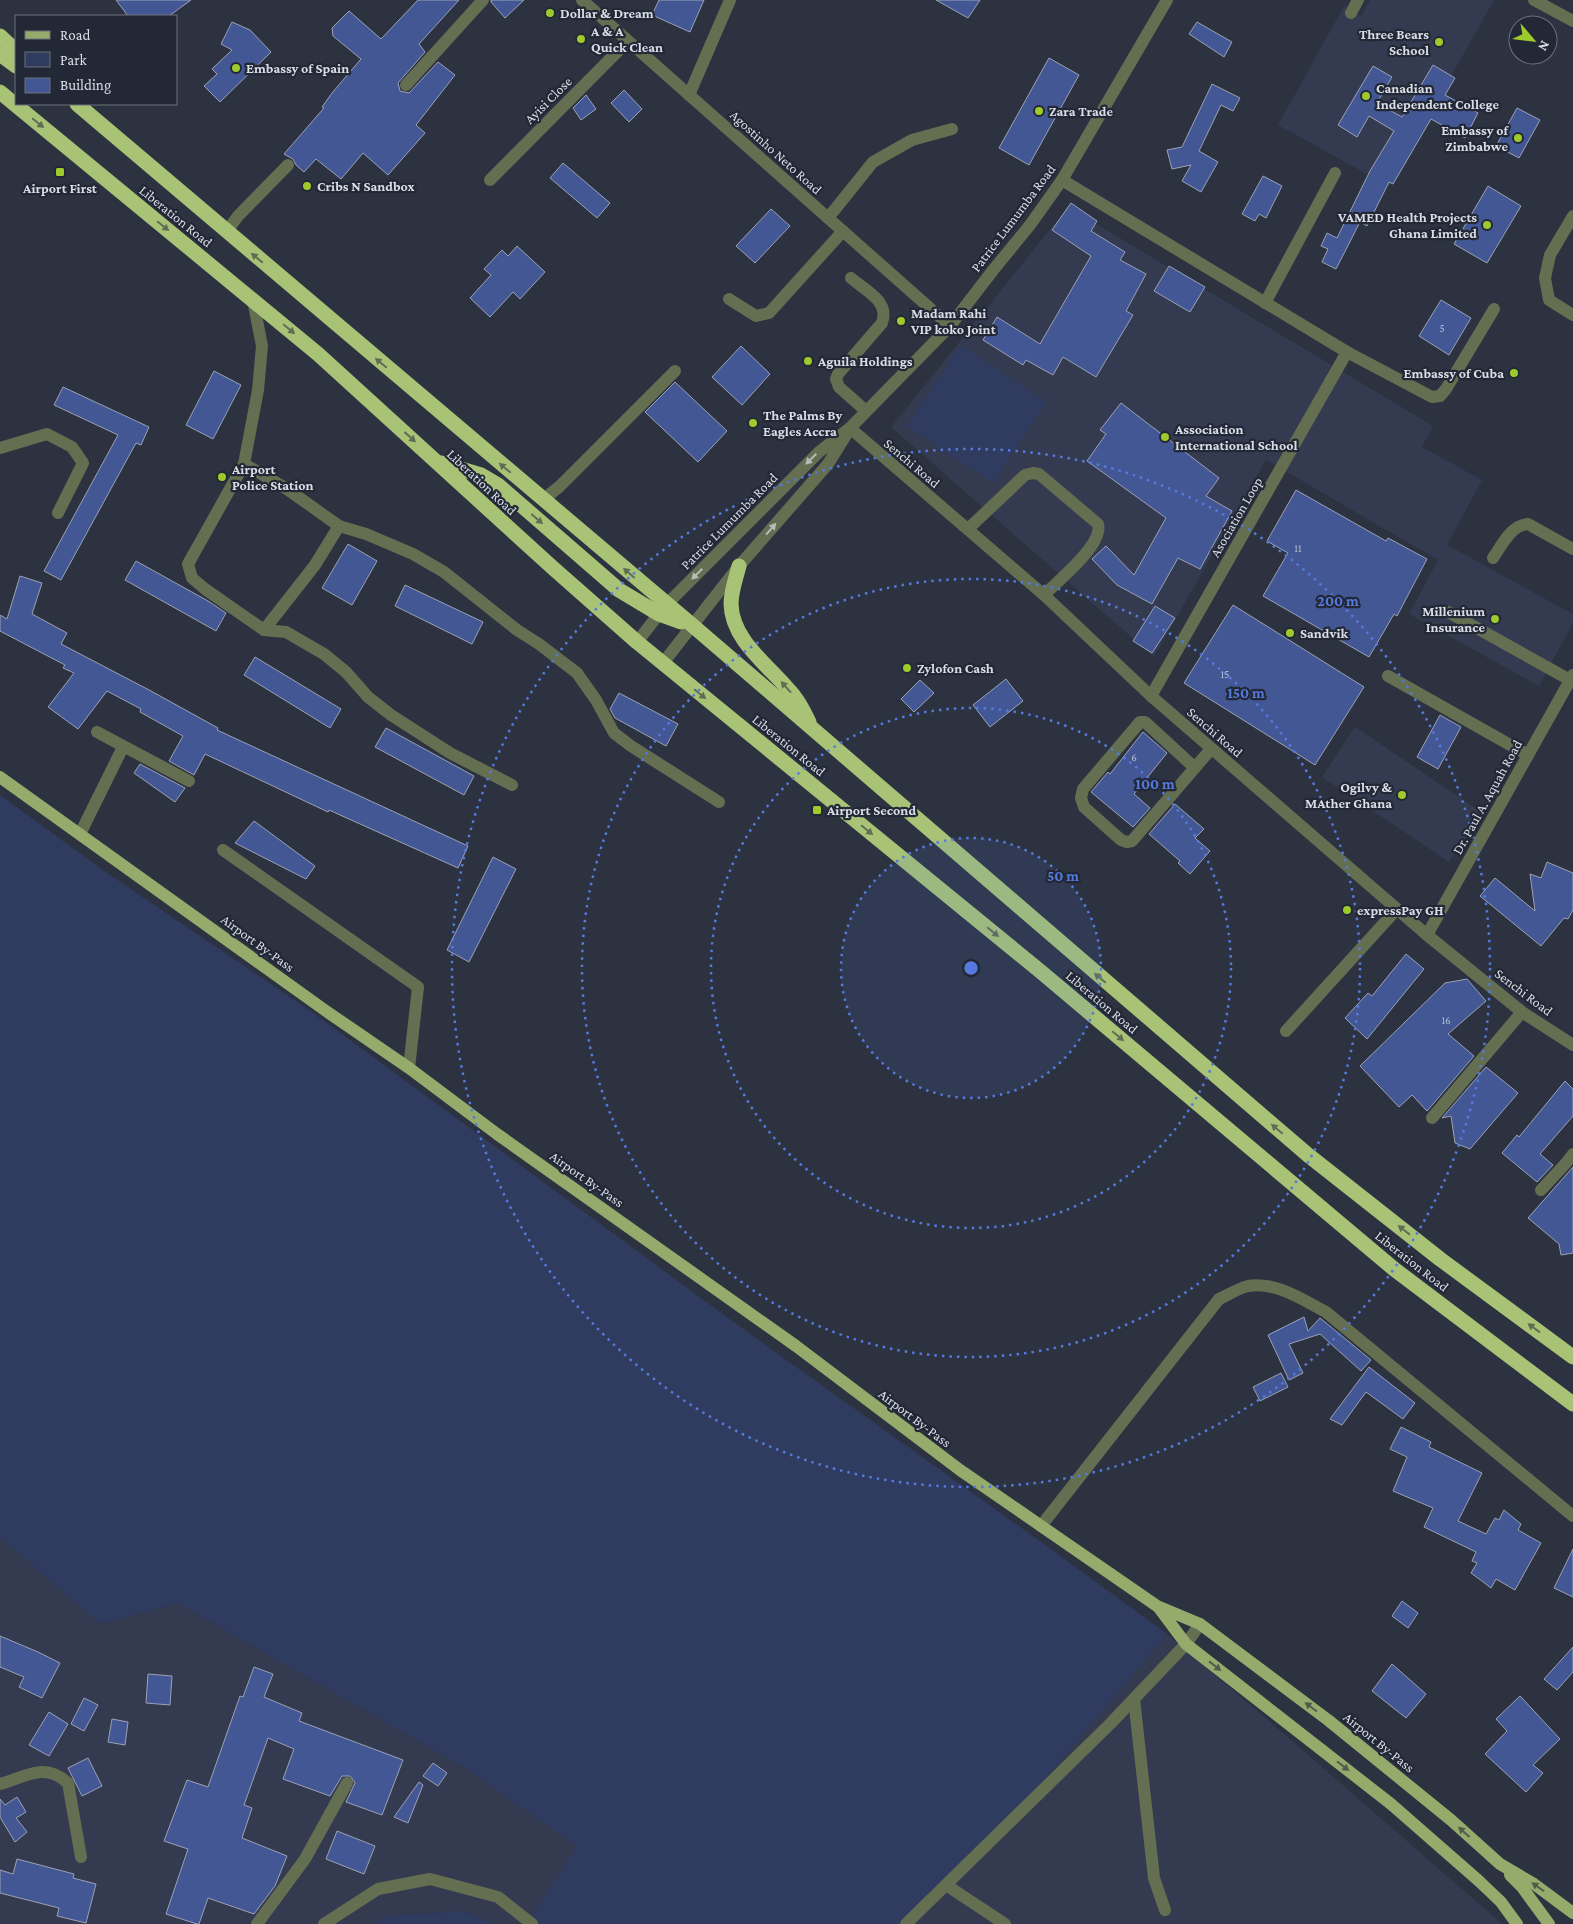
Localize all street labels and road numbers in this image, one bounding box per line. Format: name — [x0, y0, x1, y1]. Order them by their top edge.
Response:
street label: Ayisi Close — [521, 73, 575, 127]
street label: Agostinho Neto Road — [727, 107, 826, 198]
street label: Patrice Lumumba Road — [967, 161, 1059, 275]
street label: Liberation Road — [136, 182, 216, 251]
street label: Senchi Road — [881, 435, 944, 491]
street label: Liberation Road — [444, 446, 520, 519]
street label: Patrice Lumumba Road — [677, 469, 781, 573]
street label: Asociation Loop — [1207, 474, 1265, 560]
street label: Senchi Road — [1184, 704, 1246, 761]
street label: Liberation Road — [749, 711, 829, 780]
street label: Dr. Paul A. Aquah Road — [1449, 736, 1525, 857]
street label: Airport By-Pass — [218, 911, 298, 975]
street label: Senchi Road — [1492, 965, 1557, 1019]
street label: Liberation Road — [1063, 967, 1142, 1037]
street label: Airport By-Pass — [547, 1148, 627, 1210]
street label: Liberation Road — [1372, 1227, 1452, 1295]
street label: Airport By-Pass — [876, 1386, 954, 1450]
street label: Airport By-Pass — [1340, 1709, 1418, 1775]

